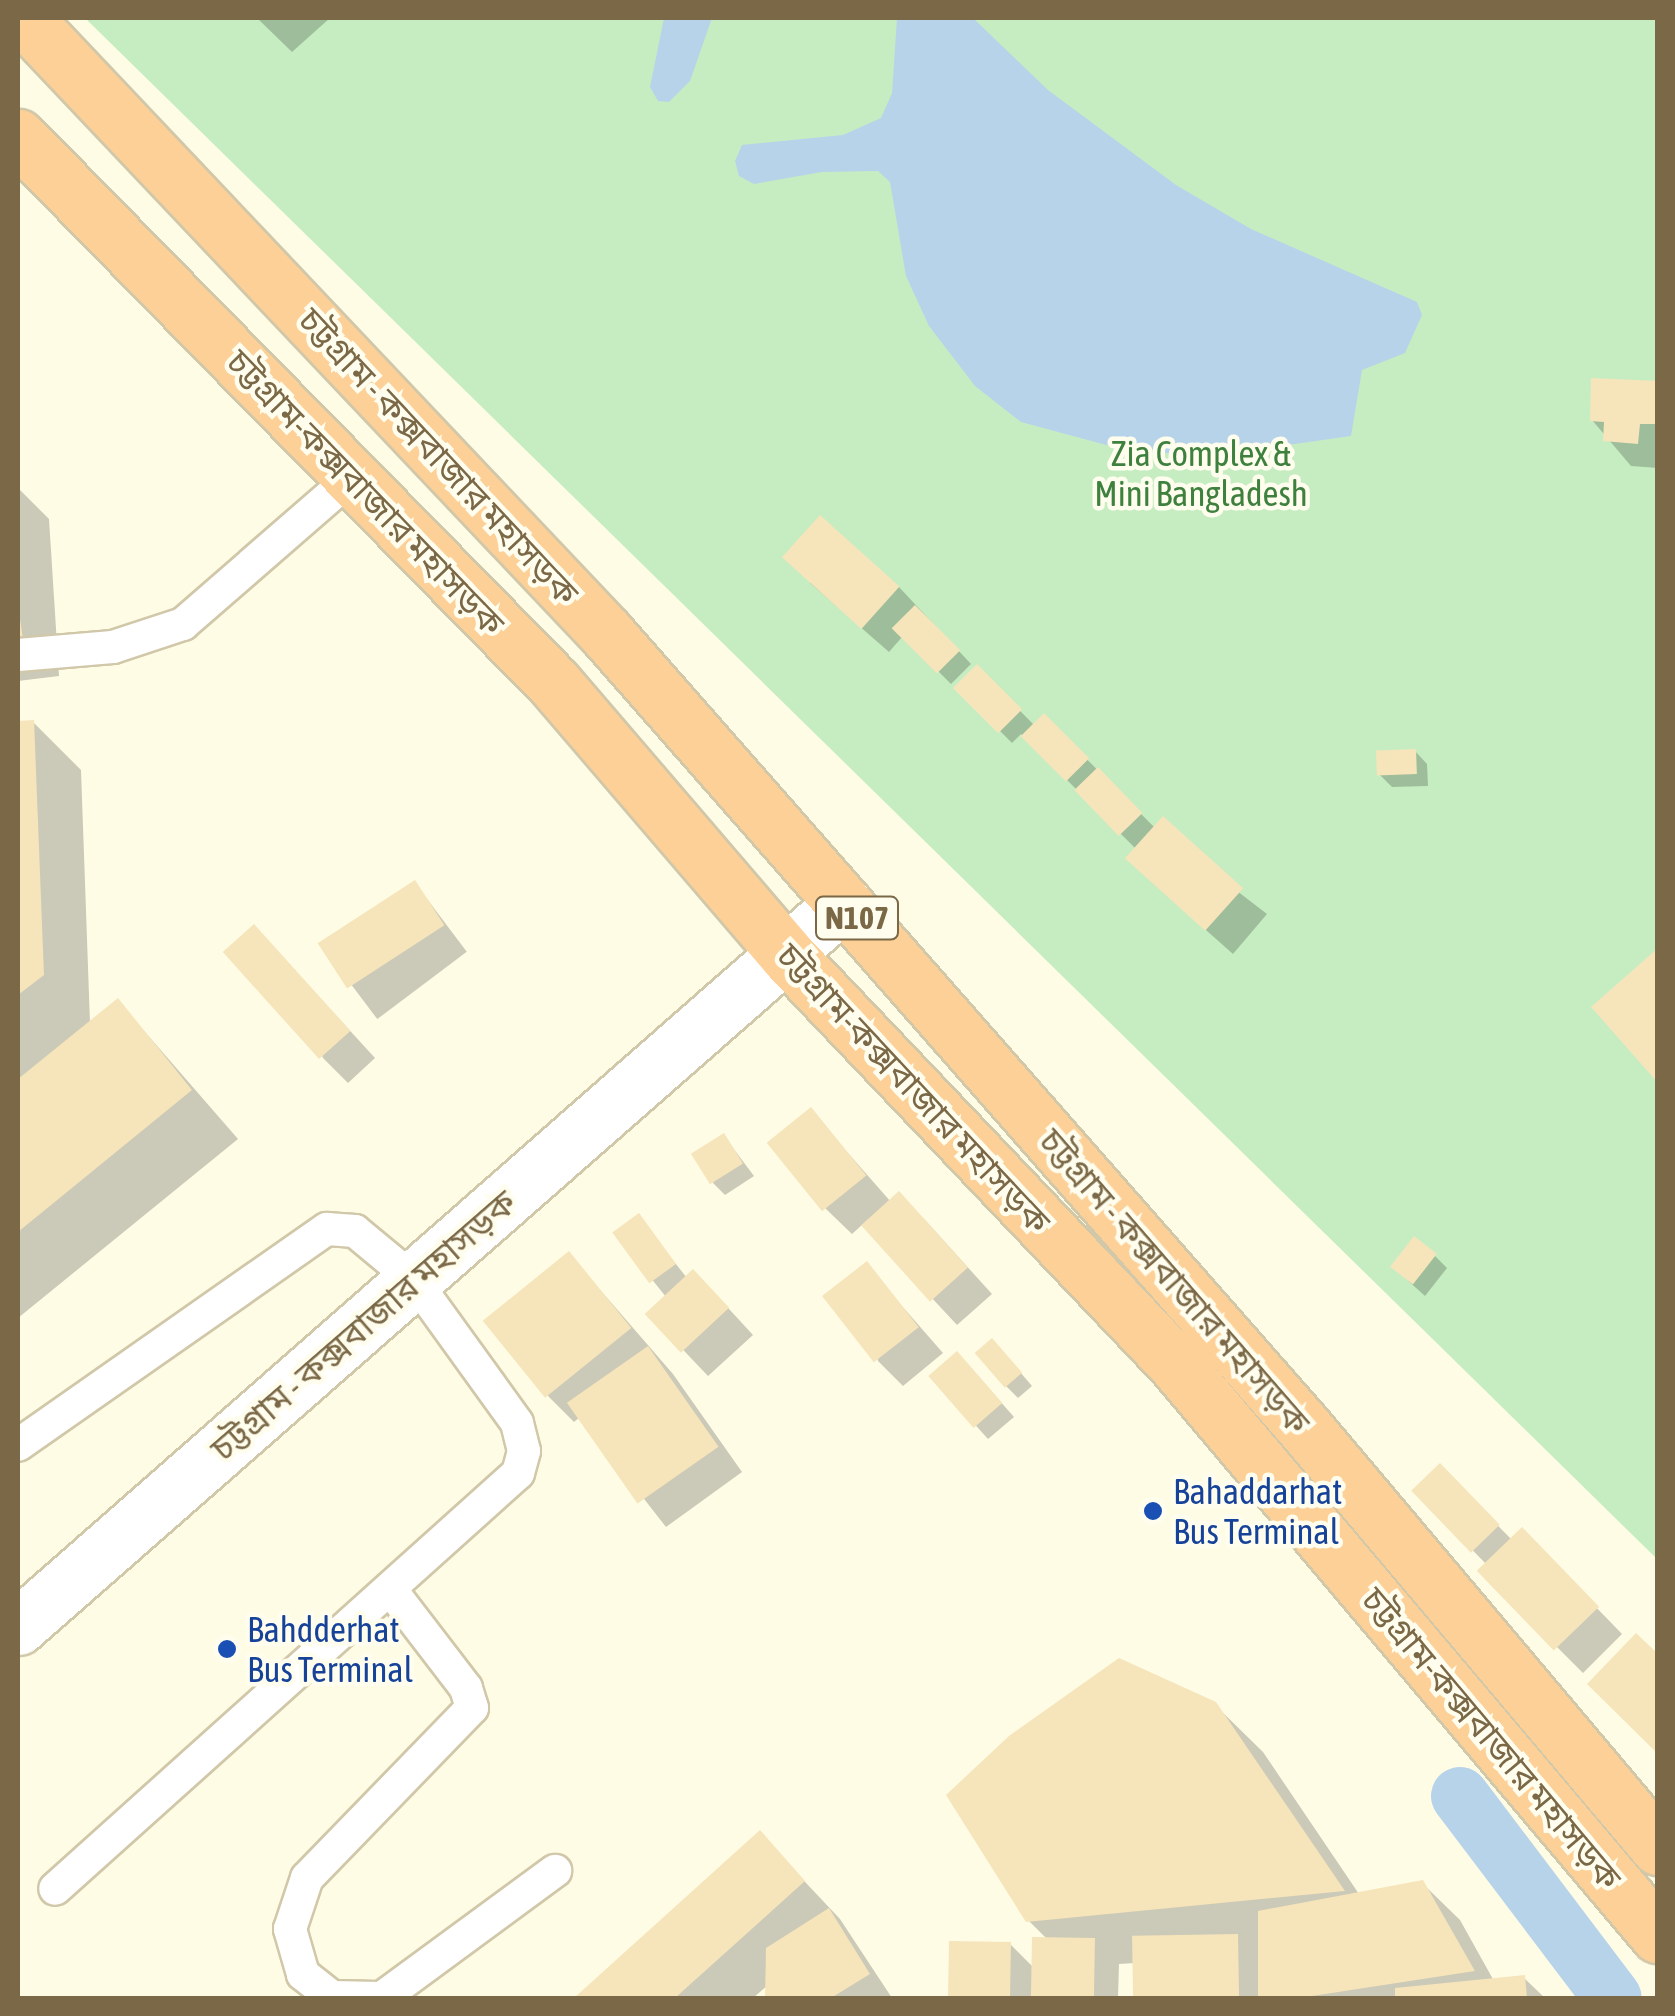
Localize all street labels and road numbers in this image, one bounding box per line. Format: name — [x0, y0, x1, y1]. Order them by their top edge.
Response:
street label: চট্টগ্রাম - কক্সবাজার মহাসড়ক — [290, 299, 588, 613]
street label: চট্টগ্রাম-কক্সবাজার মহাসড়ক — [218, 340, 514, 644]
road number: N107 — [814, 891, 900, 945]
street label: চট্টগ্রাম-কক্সবাজার মহাসড়ক — [769, 934, 1059, 1242]
street label: চট্টগ্রাম - কক্সবাজার মহাসড়ক — [1031, 1120, 1319, 1442]
street label: চট্টগ্রাম - কক্সবাজার মহাসড়ক — [202, 1181, 524, 1469]
street label: চট্টগ্রাম-কক্সবাজার মহাসড়ক — [1353, 1578, 1631, 1898]

